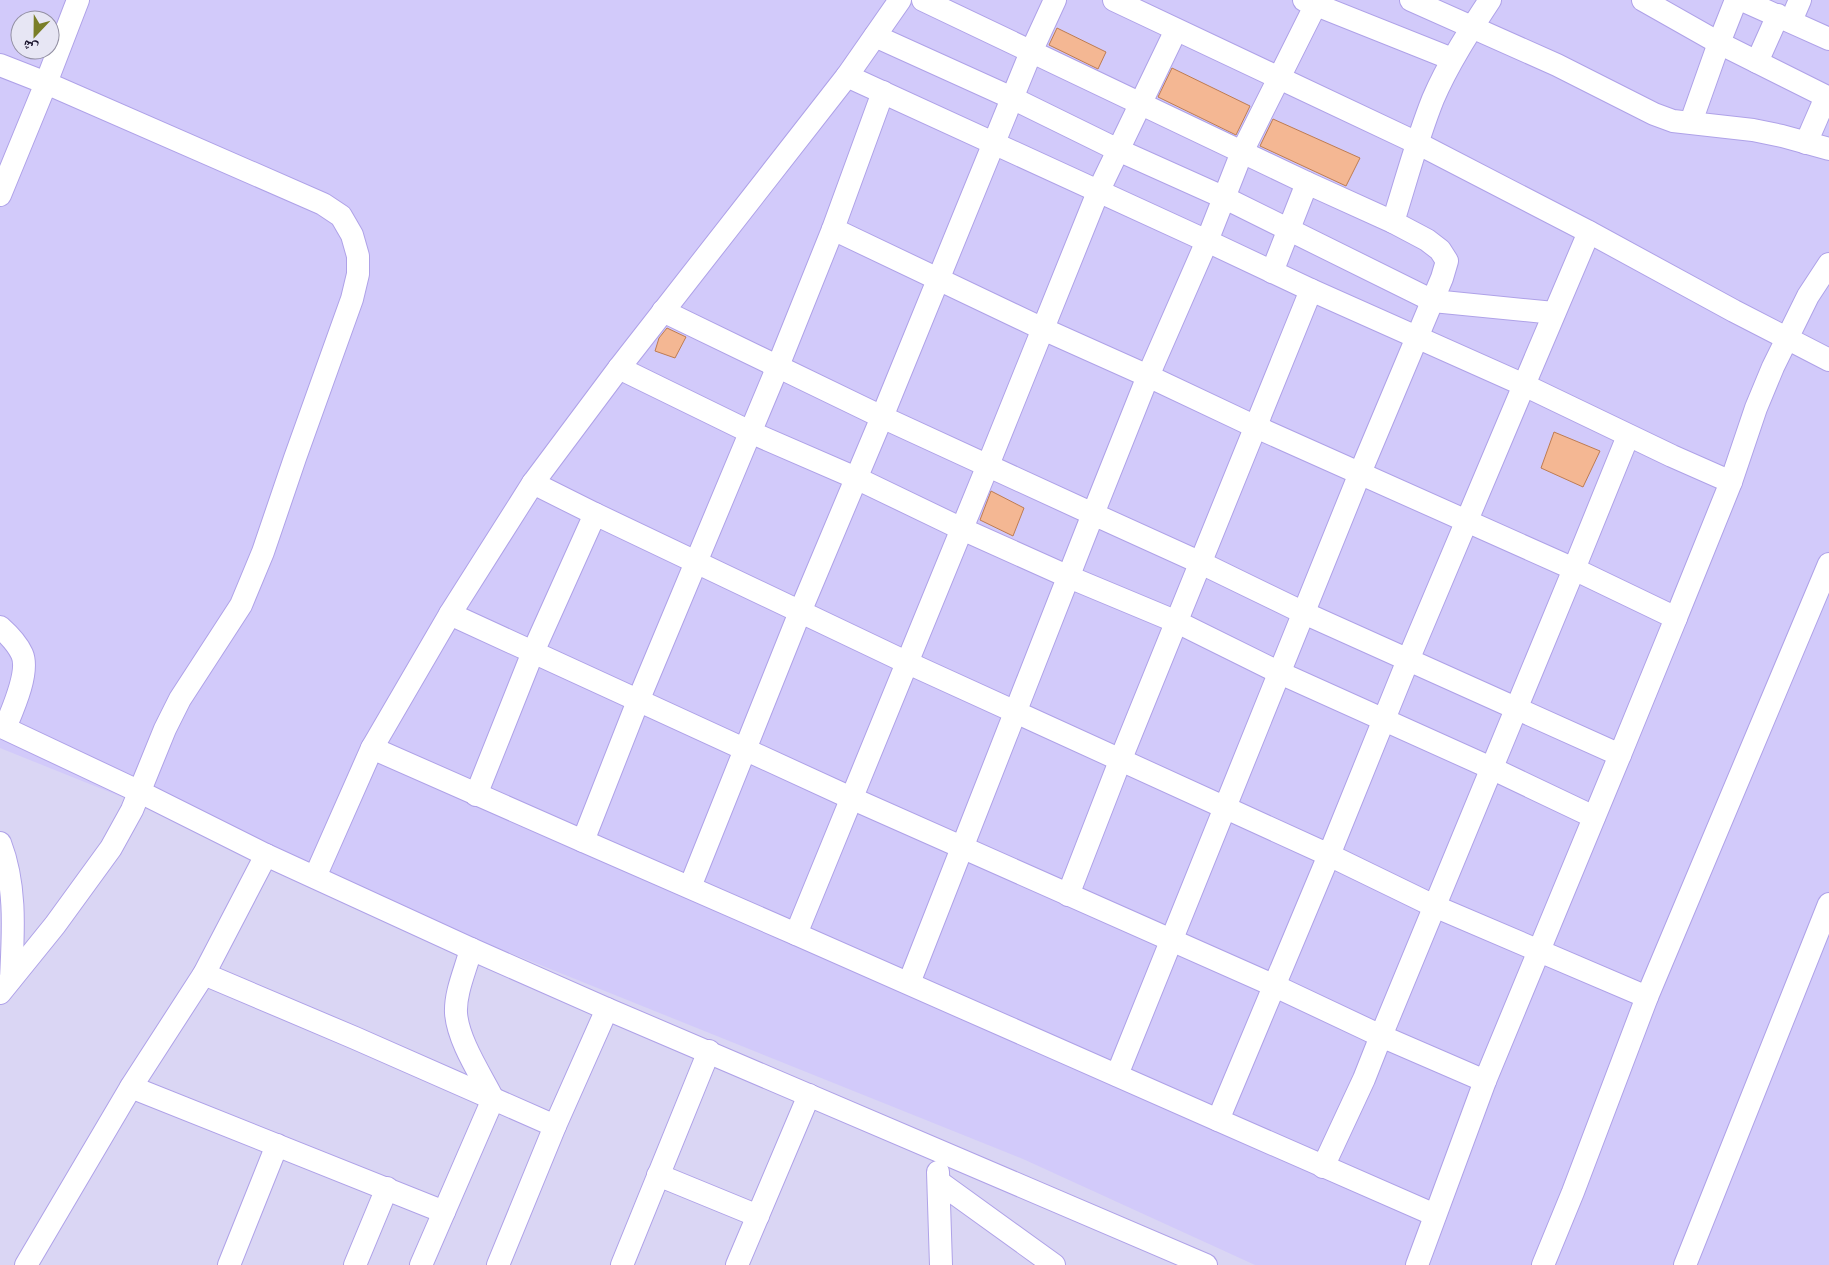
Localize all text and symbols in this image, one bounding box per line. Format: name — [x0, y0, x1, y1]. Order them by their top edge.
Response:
north arrow — [10, 10, 60, 60]
text: ش — [20, 36, 40, 57]

